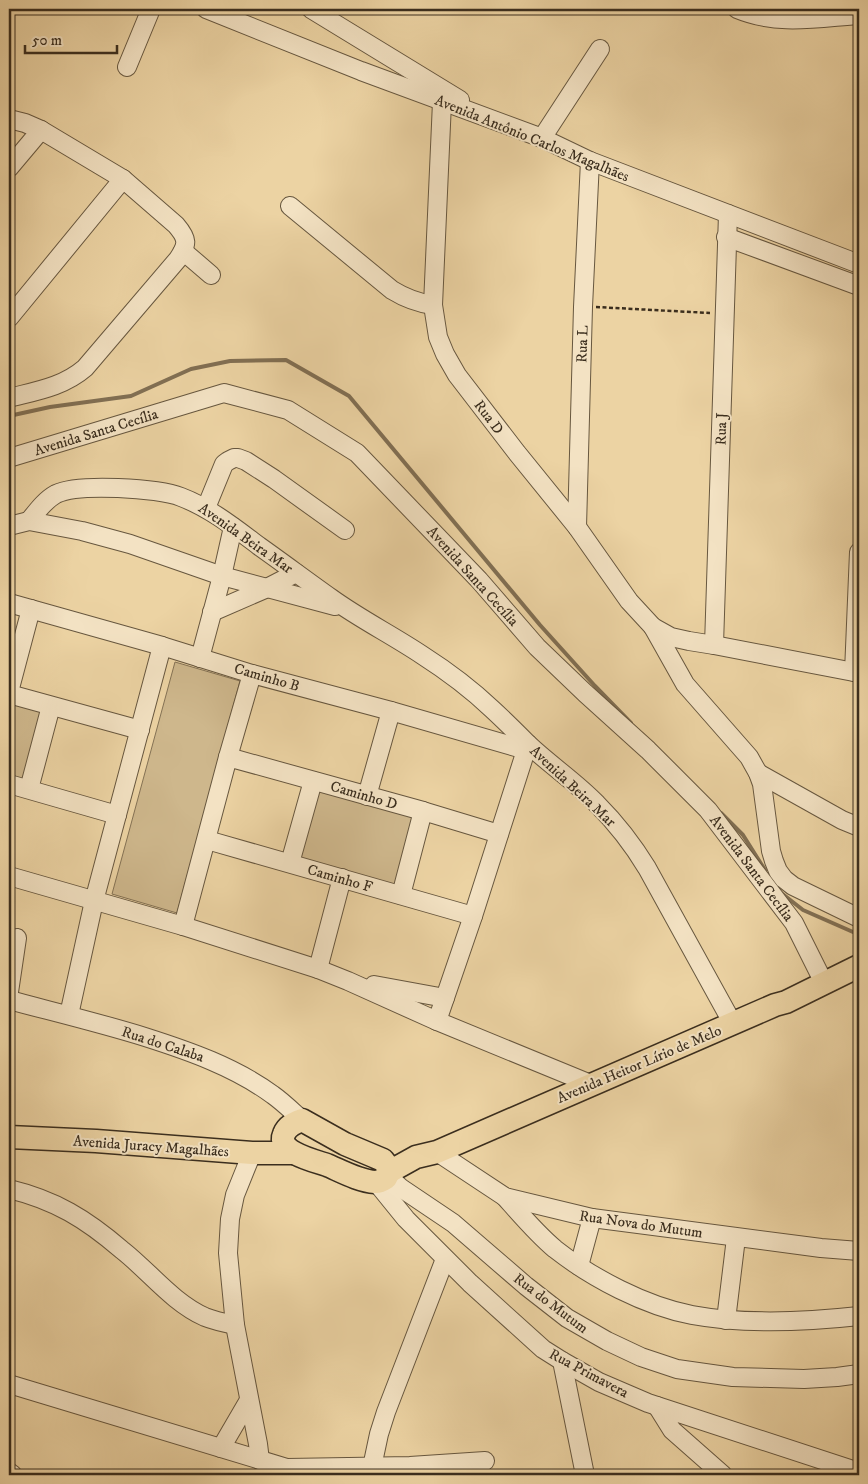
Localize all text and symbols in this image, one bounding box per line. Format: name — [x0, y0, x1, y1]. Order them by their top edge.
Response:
scale bar — [25, 22, 118, 54]
text: 50 m — [32, 31, 62, 50]
street label: Avenida Antônio Carlos Magalhães — [432, 91, 632, 186]
street label: Rua L — [572, 325, 593, 363]
street label: Rua D — [470, 396, 508, 438]
street label: Avenida Santa Cecília — [32, 404, 161, 460]
street label: Rua J — [711, 412, 732, 446]
street label: Avenida Beira Mar — [195, 499, 297, 578]
street label: Avenida Santa Cecília — [423, 522, 523, 631]
street label: Caminho B — [232, 659, 302, 696]
street label: Avenida Beira Mar — [526, 741, 620, 832]
street label: Caminho D — [328, 777, 400, 814]
street label: Avenida Santa Cecília — [705, 811, 798, 926]
street label: Caminho F — [305, 860, 375, 897]
street label: Avenida Heitor Lírio de Melo — [554, 1021, 724, 1108]
street label: Rua do Calaba — [119, 1022, 207, 1067]
street label: Avenida Juracy Magalhães — [72, 1132, 230, 1161]
street label: Rua Nova do Mutum — [578, 1206, 704, 1243]
street label: Rua do Mutum — [509, 1269, 592, 1338]
street label: Rua Primavera — [546, 1345, 632, 1403]

